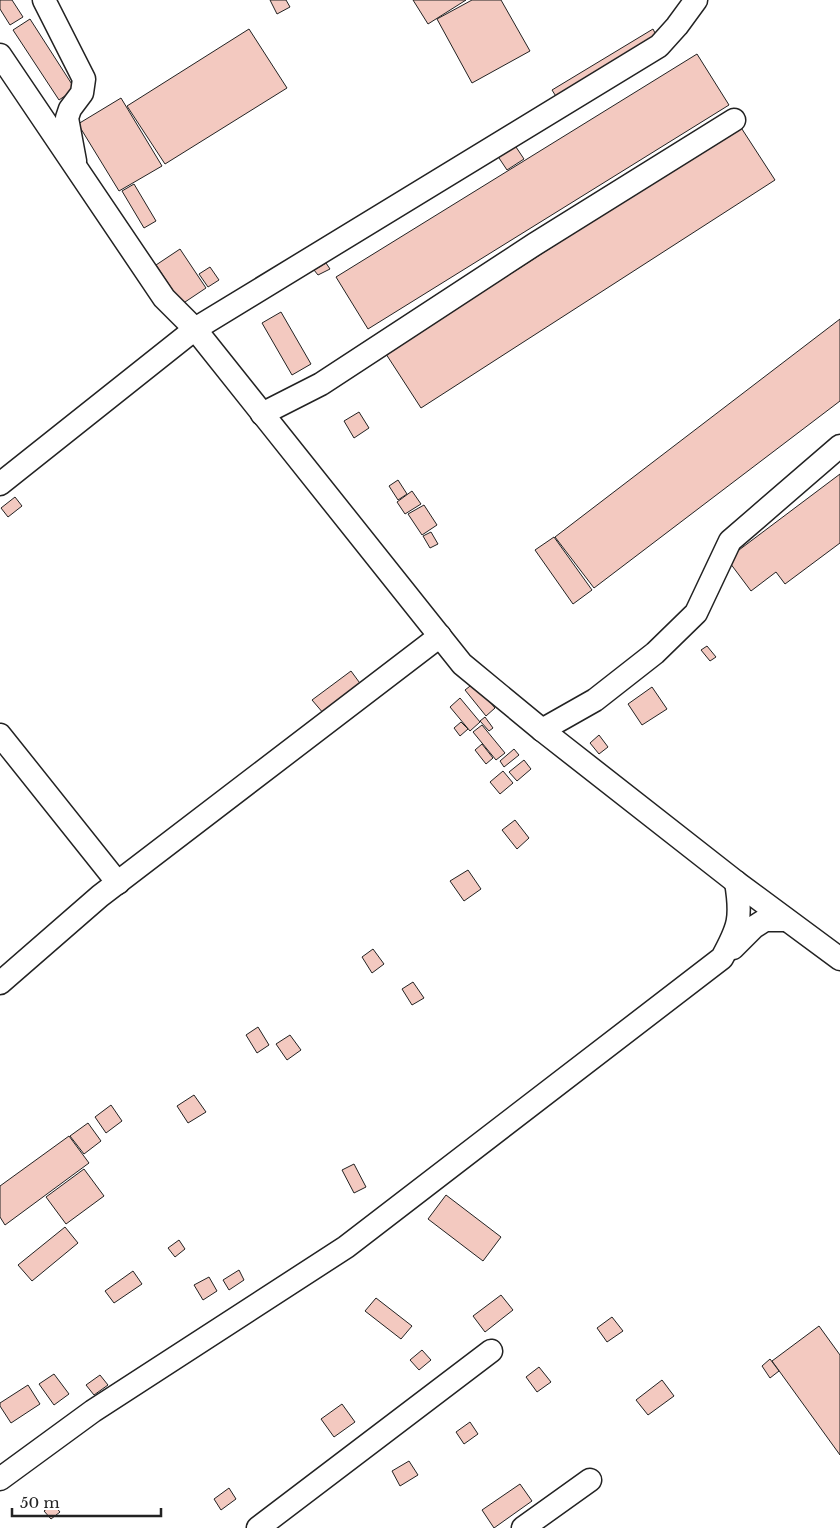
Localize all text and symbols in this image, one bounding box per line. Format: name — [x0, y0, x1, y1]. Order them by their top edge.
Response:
scale bar — [12, 1486, 161, 1518]
text: 50 m — [20, 1493, 60, 1512]

